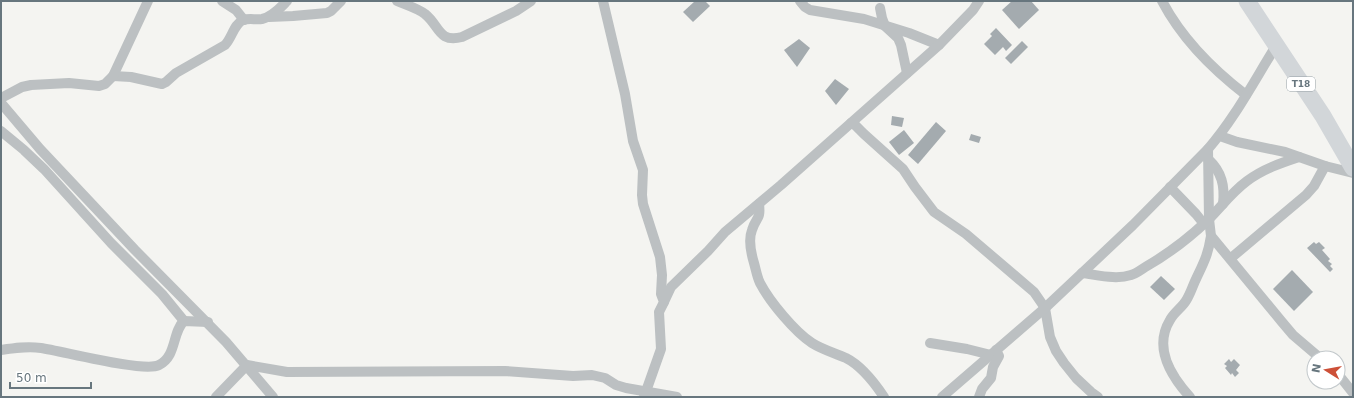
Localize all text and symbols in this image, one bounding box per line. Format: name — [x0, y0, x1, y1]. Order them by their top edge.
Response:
road number: T18 — [1287, 77, 1315, 91]
north arrow — [1306, 350, 1346, 390]
text: N — [1309, 362, 1324, 374]
scale bar — [10, 364, 91, 390]
text: 50 m — [16, 371, 47, 385]

